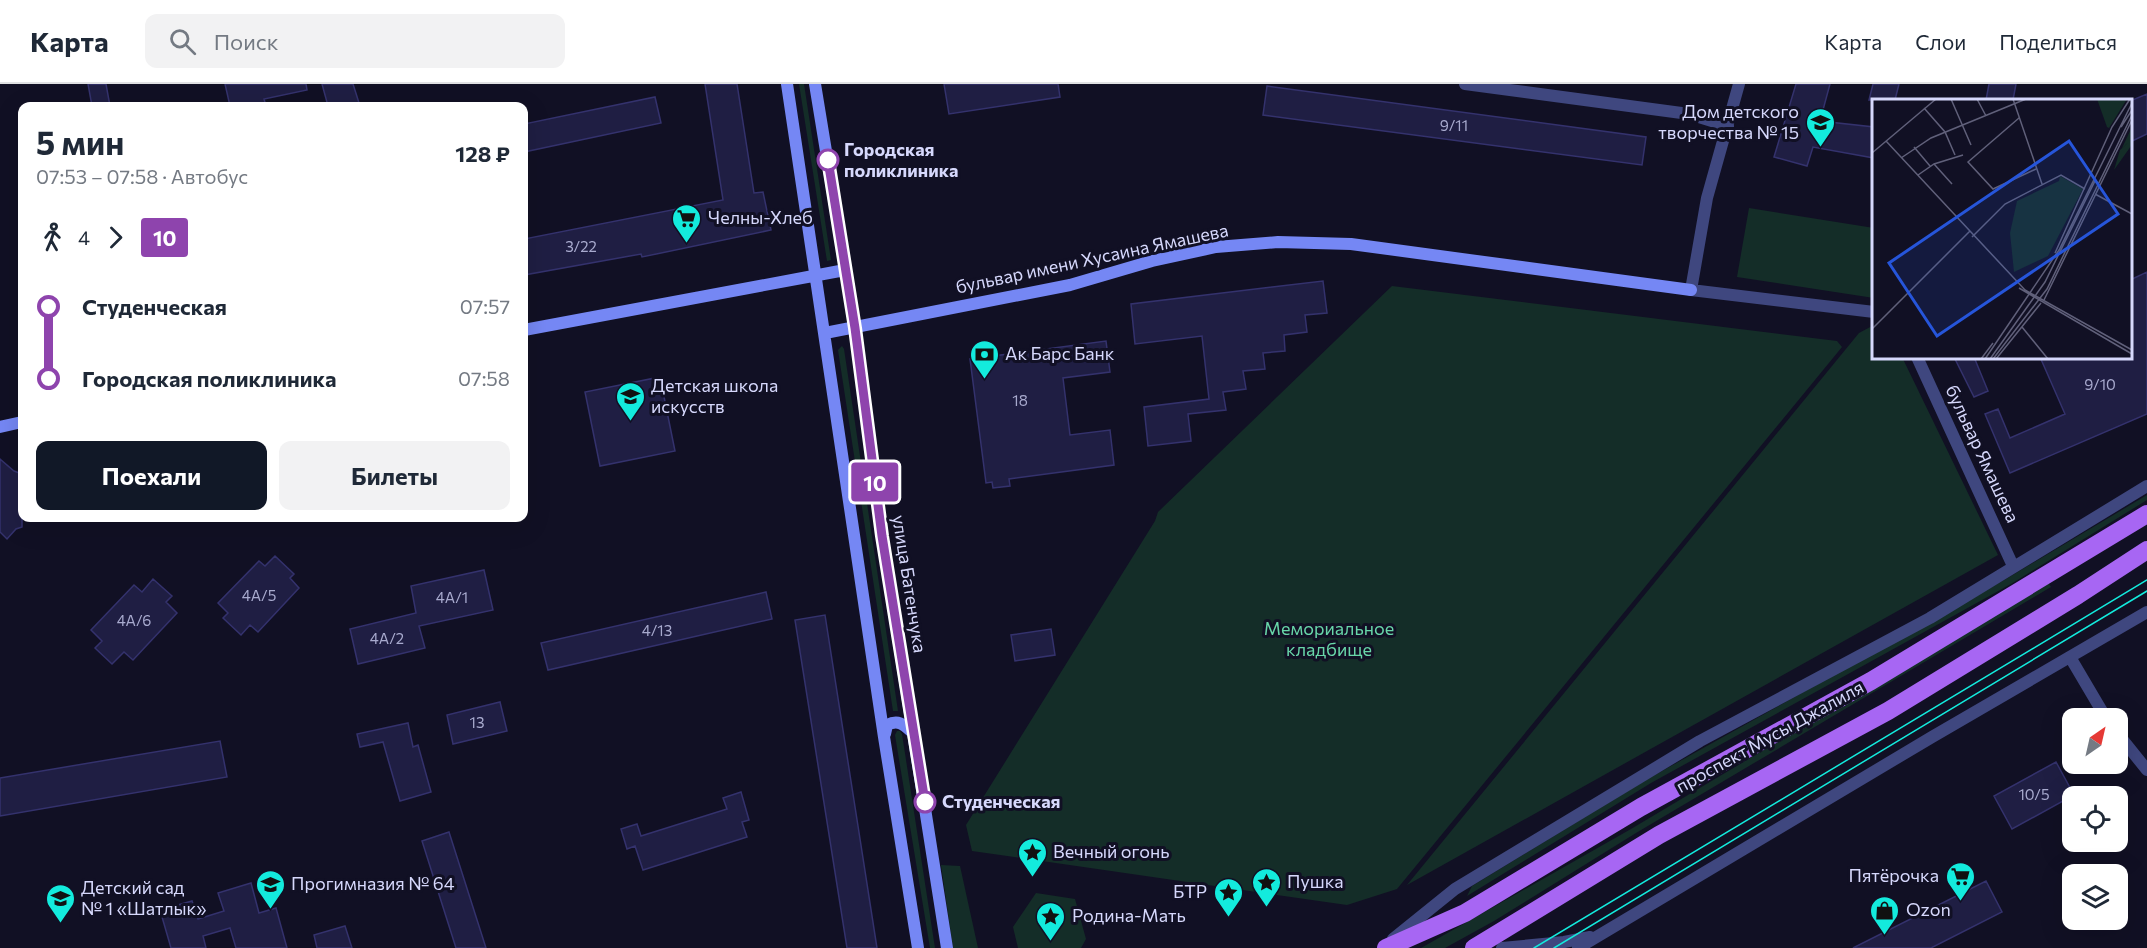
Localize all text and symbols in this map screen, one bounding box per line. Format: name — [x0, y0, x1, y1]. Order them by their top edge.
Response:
search box — [145, 14, 565, 68]
text: Карта — [30, 24, 109, 58]
icon: search — [166, 25, 199, 58]
text: Поиск — [214, 28, 278, 55]
text: Карта — [1824, 29, 1882, 54]
text: Слои — [1915, 29, 1966, 54]
text: Поделиться — [1999, 29, 2117, 54]
inset map — [1872, 99, 2132, 358]
place label: Дом детского творчества № 15 — [1658, 100, 1799, 143]
school or university icon: Дом детского творчества № 15 — [1804, 106, 1836, 148]
house number: 9/11 — [1440, 116, 1468, 134]
text: 5 мин — [36, 121, 124, 162]
place label: Городская поликлиника — [844, 138, 958, 181]
text: 128 ₽ — [455, 140, 510, 167]
marker: Городская поликлиника — [817, 149, 839, 171]
text: 07:53 – 07:58 · Автобус — [36, 164, 248, 188]
supermarket icon: Челны-Хлеб — [671, 202, 703, 244]
place label: Челны-Хлеб — [708, 206, 813, 228]
street label: бульвар имени Хусаина Ямашева — [953, 218, 1230, 298]
icon: walk — [36, 221, 69, 254]
icon: forward — [99, 221, 132, 254]
text: 4 — [78, 225, 90, 249]
text: 10 — [153, 225, 176, 250]
house number: 3/22 — [565, 237, 597, 255]
text: Студенческая — [82, 293, 227, 320]
text: 07:57 — [460, 294, 510, 318]
bank icon: Ак Барс Банк — [968, 338, 1000, 380]
place label: Ак Барс Банк — [1005, 342, 1115, 364]
text: Городская поликлиника — [82, 365, 337, 392]
text: 07:58 — [458, 366, 510, 390]
place label: Детская школа искусств — [651, 374, 778, 417]
house number: 9/10 — [2084, 375, 2116, 393]
school or university icon: Детская школа искусств — [614, 380, 646, 422]
street label: бульвар Ямашева — [1941, 381, 2024, 526]
house number: 18 — [1012, 391, 1028, 409]
button: Поехали — [36, 441, 267, 510]
button: Билеты — [279, 441, 510, 510]
line badge: 10 — [848, 462, 902, 502]
text: 10 — [863, 470, 887, 495]
street label: улица Батенчука — [888, 513, 932, 654]
house number: 4А/5 — [242, 586, 276, 604]
house number: 4А/1 — [436, 588, 468, 606]
house number: 4А/6 — [117, 611, 151, 629]
park label: Мемориальное кладбище — [1264, 617, 1394, 660]
house number: 4/13 — [642, 621, 672, 639]
house number: 4А/2 — [370, 629, 404, 647]
street label: проспект Мусы Джалиля — [1672, 675, 1867, 797]
north arrow — [2062, 708, 2128, 774]
map controls — [2062, 708, 2128, 930]
house number: 13 — [470, 713, 484, 731]
house number: 10/5 — [2018, 785, 2050, 803]
button: locate — [2062, 786, 2128, 852]
place label: Студенческая — [942, 790, 1061, 812]
marker: Студенческая — [914, 791, 936, 813]
place icon: Вечный огонь — [1016, 836, 1048, 878]
place label: Вечный огонь — [1053, 840, 1170, 862]
supermarket icon: Пятёрочка — [1944, 860, 1976, 902]
place label: Пятёрочка — [1848, 864, 1939, 886]
button: layers — [2062, 864, 2128, 930]
place icon: Пушка — [1250, 866, 1282, 908]
school or university icon: Прогимназия № 64 — [254, 868, 286, 910]
place label: Пушка — [1287, 870, 1344, 892]
place label: Прогимназия № 64 — [291, 872, 455, 894]
place label: Детский сад № 1 «Шатлык» — [81, 876, 206, 919]
place icon: БТР — [1212, 876, 1244, 918]
place label: БТР — [1173, 880, 1207, 902]
school or university icon: Детский сад № 1 «Шатлык» — [44, 882, 76, 924]
shop icon: Ozon — [1869, 894, 1901, 936]
place label: Ozon — [1906, 898, 1951, 920]
place icon: Родина-Мать — [1035, 900, 1067, 942]
place label: Родина-Мать — [1072, 904, 1186, 926]

